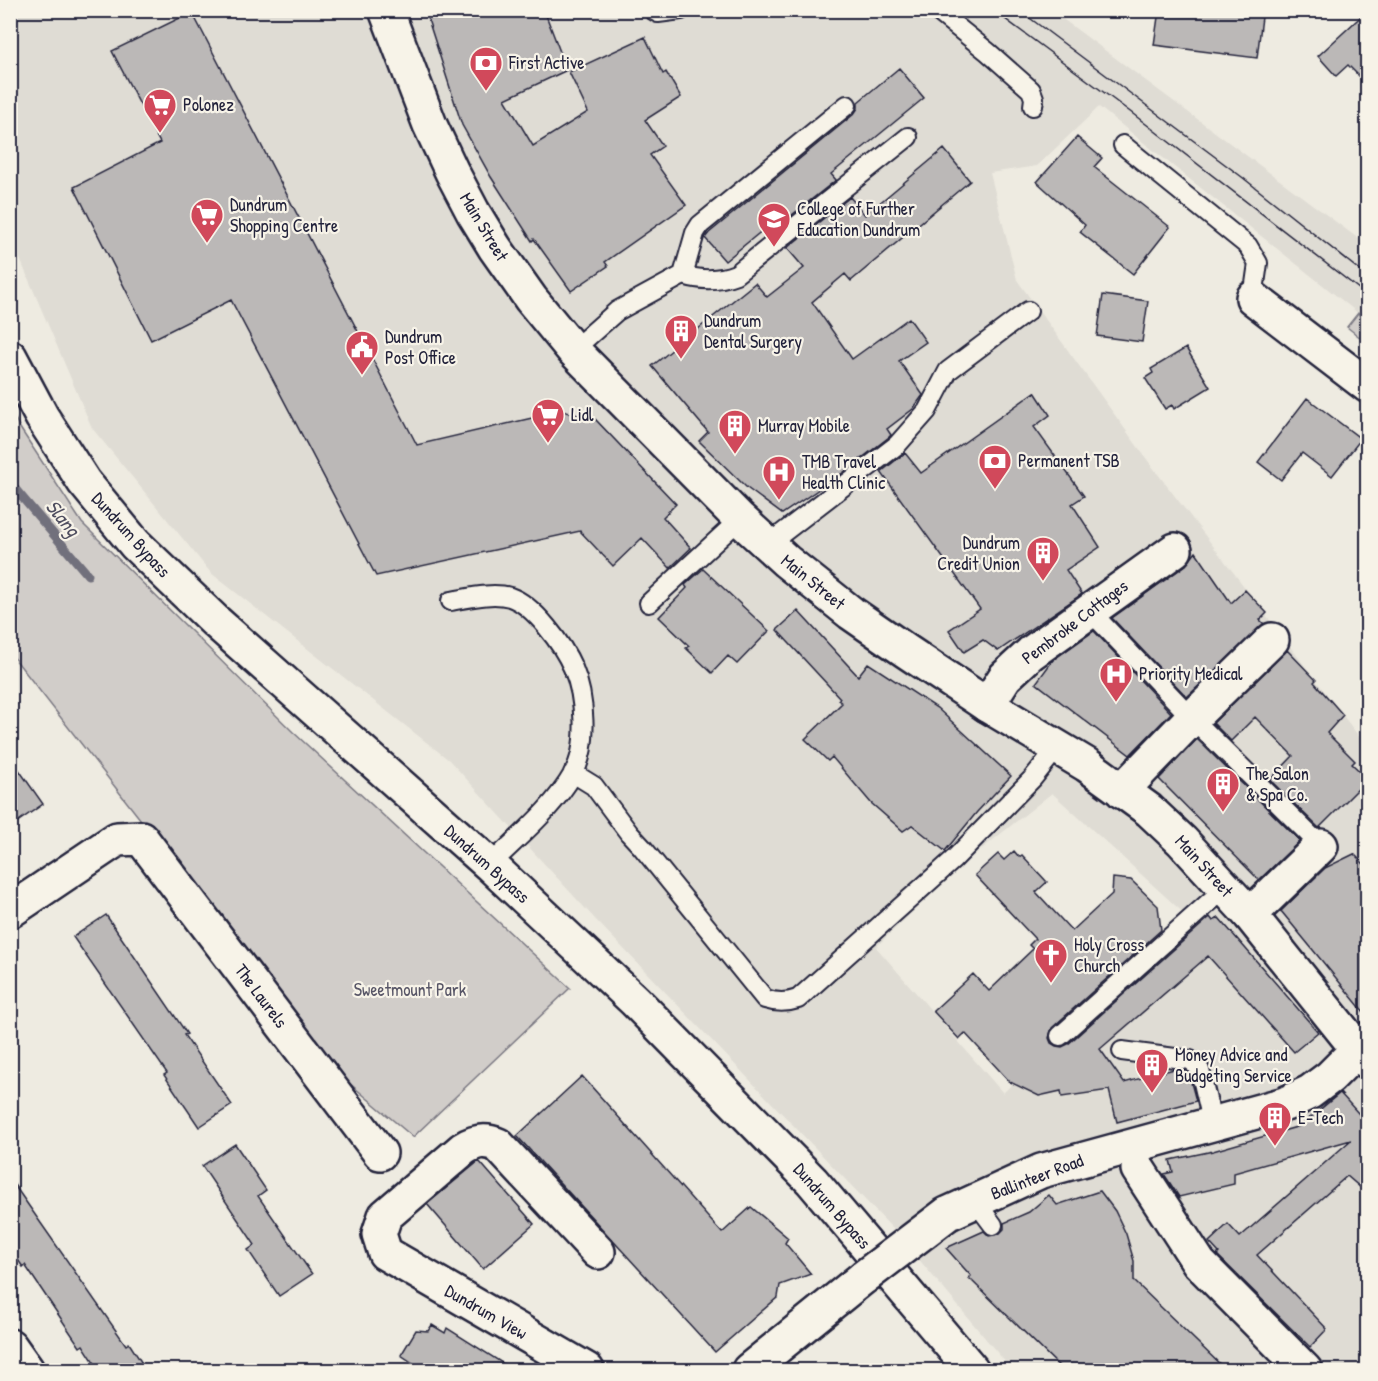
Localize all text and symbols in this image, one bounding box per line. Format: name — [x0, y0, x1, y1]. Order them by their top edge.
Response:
bank icon: First Active — [468, 45, 504, 92]
place label: First Active — [508, 50, 584, 75]
supermarket icon: Polonez — [142, 87, 178, 134]
place label: Polonez — [183, 92, 234, 117]
street label: Main Street — [454, 188, 515, 266]
place label: Dundrum Shopping Centre — [230, 192, 338, 238]
place label: College of Further Education Dundrum — [797, 196, 920, 242]
supermarket icon: Dundrum Shopping Centre — [189, 197, 225, 244]
school or university icon: College of Further Education Dundrum — [756, 201, 792, 248]
place label: Dundrum Dental Surgery — [704, 308, 803, 354]
building icon: Dundrum Dental Surgery — [663, 313, 699, 360]
place label: Dundrum Post Office — [385, 324, 456, 370]
public building icon: Dundrum Post Office — [344, 329, 380, 376]
supermarket icon: Lidl — [530, 397, 566, 444]
place label: Lidl — [571, 402, 594, 427]
building icon: Murray Mobile — [717, 408, 753, 455]
place label: Murray Mobile — [758, 413, 850, 438]
bank icon: Permanent TSB — [977, 443, 1013, 490]
place label: Permanent TSB — [1018, 448, 1120, 473]
place label: TMB Travel Health Clinic — [802, 449, 885, 495]
hospital icon: TMB Travel Health Clinic — [761, 454, 797, 501]
street label: Dundrum Bypass — [86, 487, 176, 583]
water label: Slang — [39, 494, 87, 543]
place label: Dundrum Credit Union — [937, 530, 1020, 576]
building icon: Dundrum Credit Union — [1025, 535, 1061, 582]
street label: Main Street — [776, 548, 851, 616]
street label: Pembroke Cottages — [1016, 573, 1133, 670]
hospital icon: Priority Medical — [1098, 656, 1134, 703]
place label: Priority Medical — [1139, 661, 1243, 686]
place label: The Salon & Spa Co. — [1246, 761, 1309, 807]
building icon: The Salon & Spa Co. — [1205, 766, 1241, 813]
street label: Dundrum Bypass — [439, 819, 535, 909]
street label: Main Street — [1170, 829, 1240, 903]
place label: Holy Cross Church — [1074, 932, 1144, 978]
church icon: Holy Cross Church — [1033, 937, 1069, 984]
street label: The Laurels — [229, 959, 294, 1033]
park label: Sweetmount Park — [354, 977, 467, 1002]
place label: Money Advice and Budgeting Service — [1175, 1042, 1292, 1088]
building icon: Money Advice and Budgeting Service — [1134, 1047, 1170, 1094]
building icon: E-Tech — [1257, 1100, 1293, 1147]
place label: E-Tech — [1298, 1105, 1344, 1130]
street label: Ballinteer Road — [987, 1147, 1087, 1206]
street label: Dundrum Bypass — [788, 1157, 877, 1254]
street label: Dundrum View — [441, 1278, 532, 1345]

